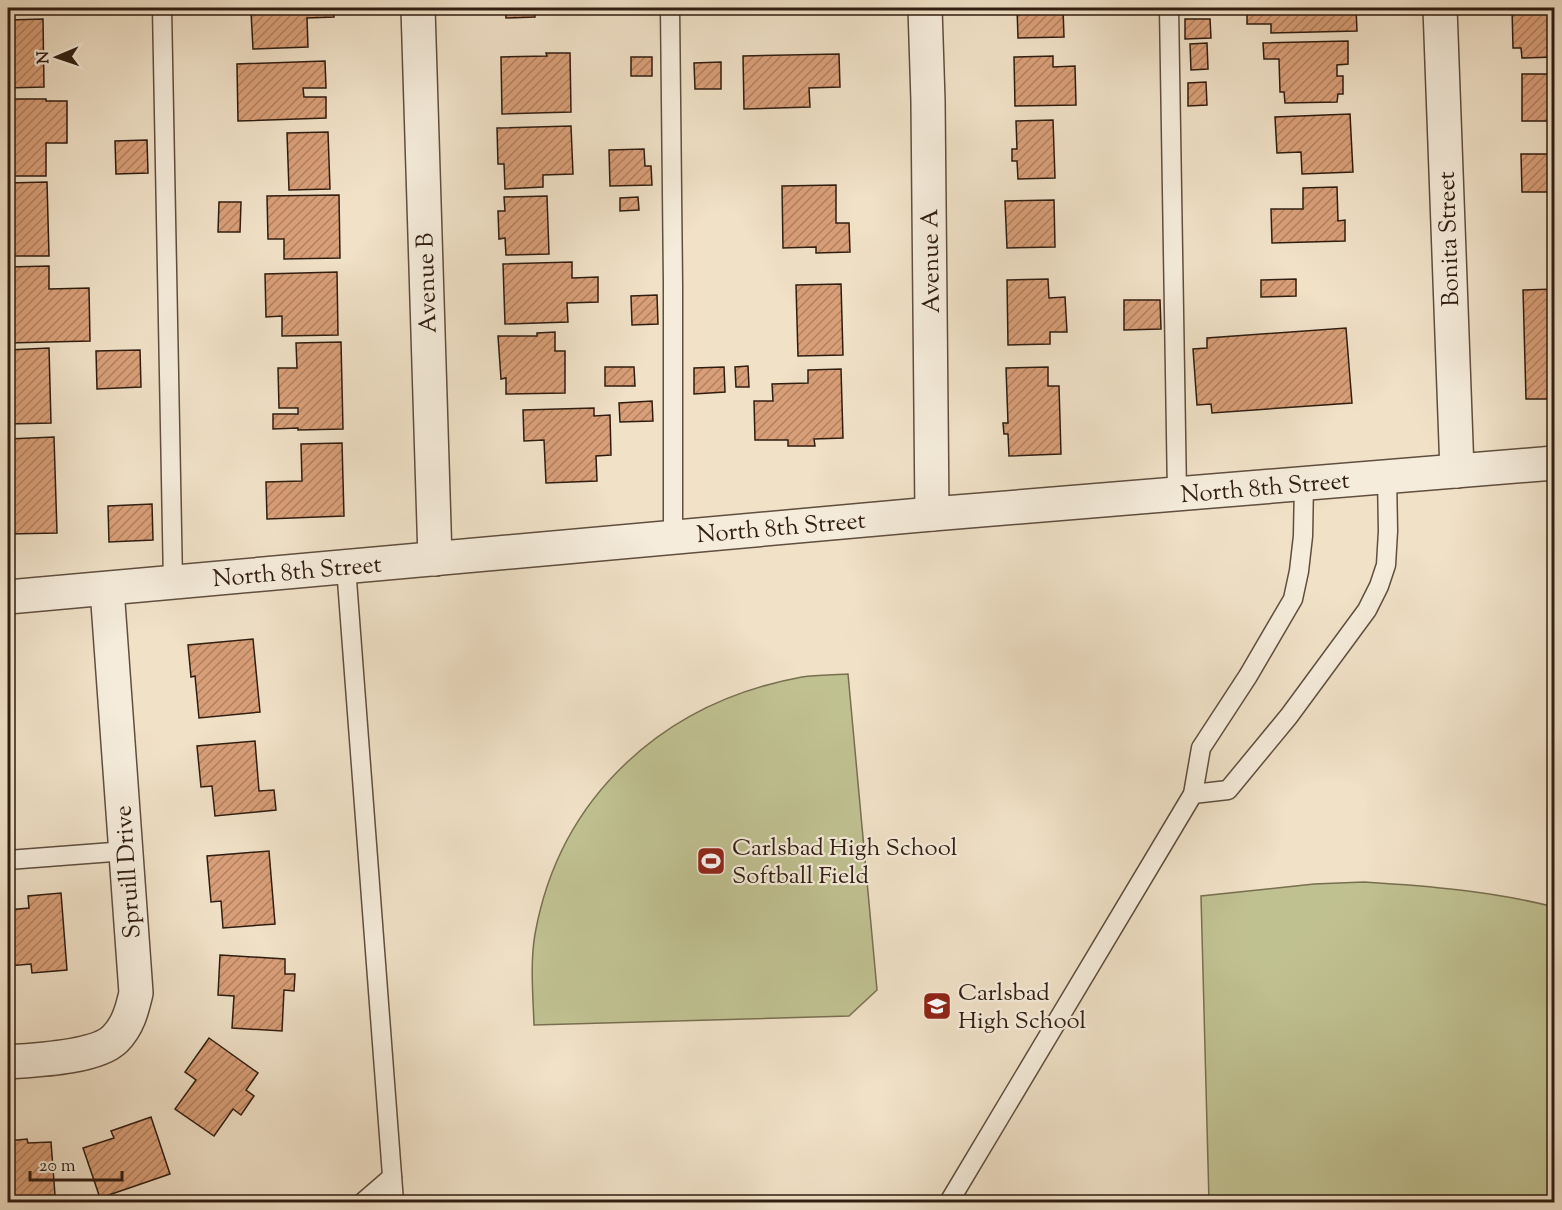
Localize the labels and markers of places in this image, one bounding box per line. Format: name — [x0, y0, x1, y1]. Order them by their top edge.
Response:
place label: Carlsbad High School Softball Field — [732, 832, 958, 894]
sports icon: Carlsbad High School Softball Field — [695, 845, 727, 877]
place label: Carlsbad High School — [958, 977, 1087, 1039]
school or university icon: Carlsbad High School — [921, 990, 953, 1022]

